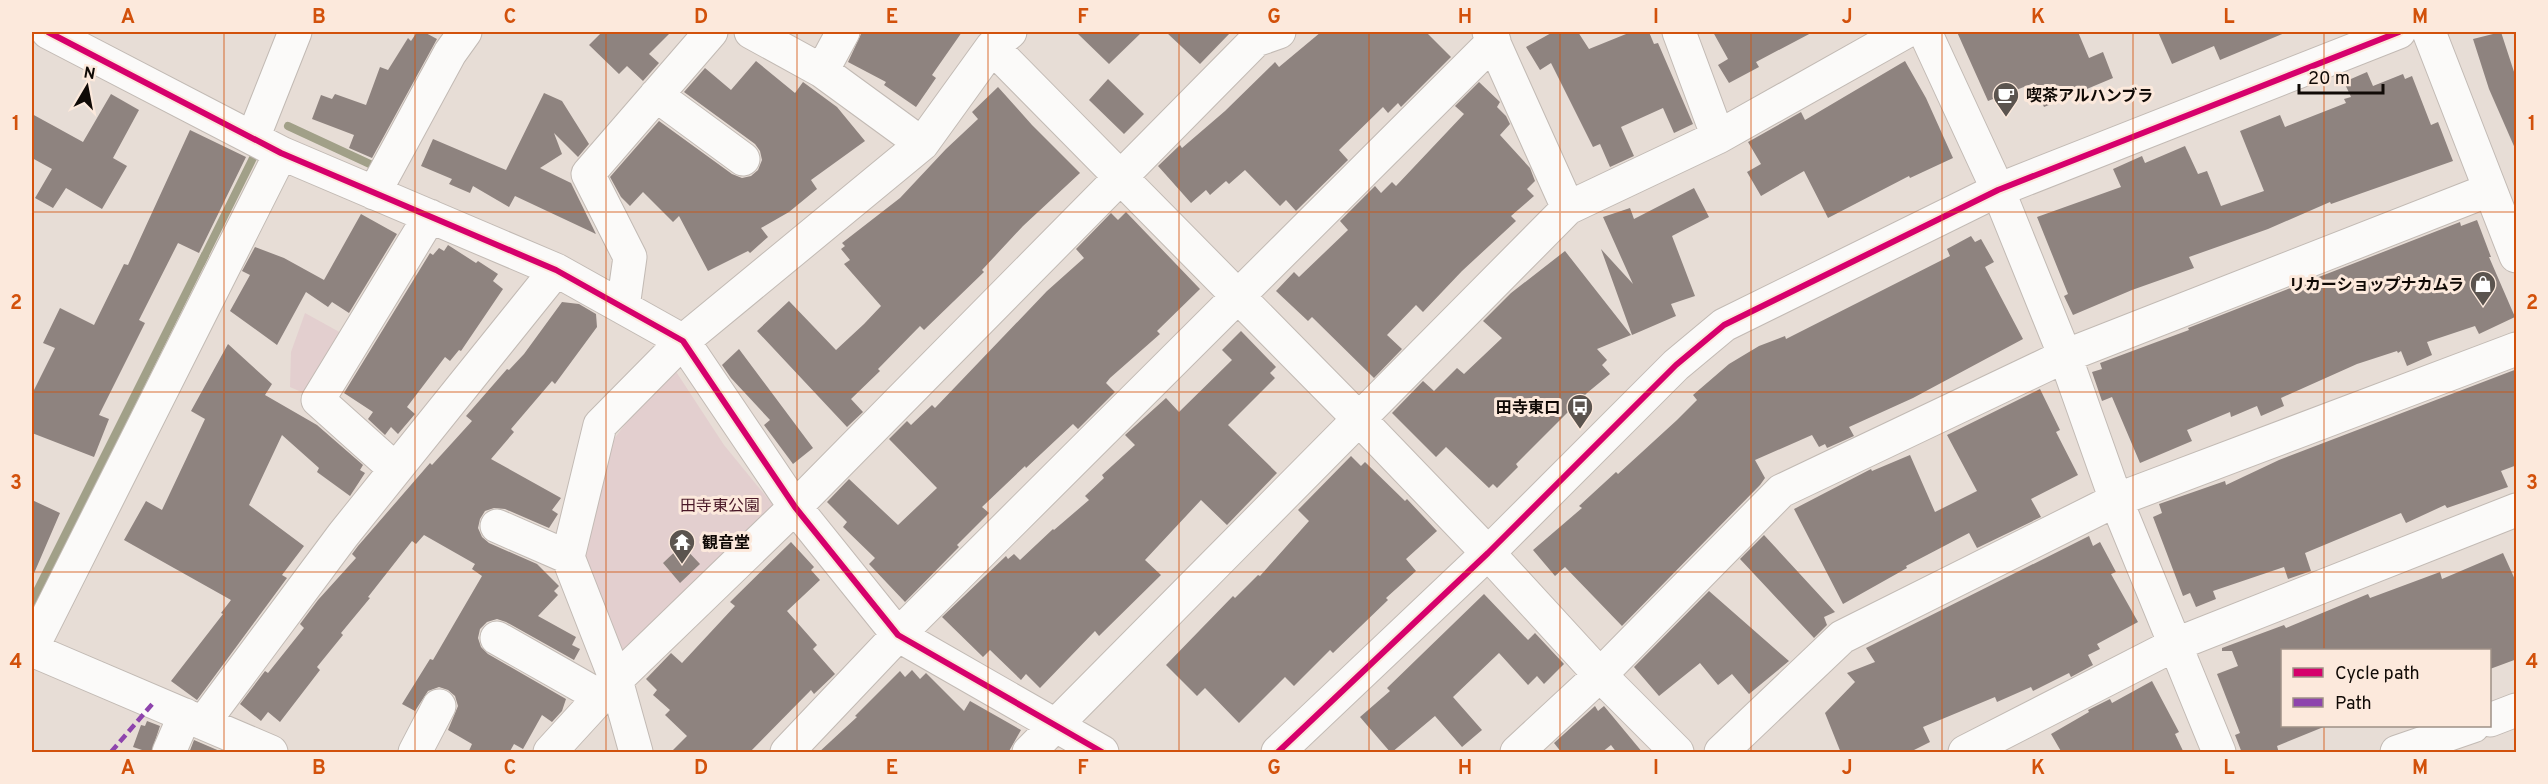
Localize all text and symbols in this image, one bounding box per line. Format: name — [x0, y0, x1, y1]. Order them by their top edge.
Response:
text: A — [121, 5, 135, 31]
text: B — [312, 5, 326, 31]
text: C — [504, 5, 516, 31]
text: D — [694, 5, 708, 31]
text: E — [886, 5, 898, 31]
text: F — [1077, 5, 1089, 31]
text: G — [1267, 5, 1281, 31]
text: H — [1458, 5, 1472, 31]
text: I — [1653, 5, 1659, 31]
text: J — [1841, 5, 1853, 31]
text: K — [2031, 5, 2045, 31]
text: L — [2223, 5, 2235, 31]
text: M — [2412, 5, 2428, 31]
north arrow — [57, 57, 117, 117]
scale bar — [2299, 57, 2383, 95]
text: N — [82, 63, 97, 85]
text: 20 m — [2308, 68, 2350, 91]
cafe icon: 喫茶アルハンブラ — [1991, 80, 2021, 118]
place label: 喫茶アルハンブラ — [2026, 87, 2153, 107]
text: 1 — [12, 112, 20, 138]
text: 1 — [2528, 112, 2536, 138]
shop icon: リカーショップナカムラ — [2468, 269, 2498, 307]
place label: リカーショップナカムラ — [2289, 276, 2464, 296]
text: 2 — [10, 291, 22, 317]
text: 2 — [2526, 291, 2538, 317]
bus stop icon: 田寺東口 — [1565, 392, 1595, 430]
place label: 田寺東口 — [1496, 399, 1560, 419]
text: 3 — [10, 471, 22, 497]
text: 3 — [2526, 471, 2538, 497]
park label: 田寺東公園 — [680, 497, 760, 517]
temple icon: 観音堂 — [667, 527, 697, 565]
place label: 観音堂 — [702, 534, 750, 554]
legend — [2281, 649, 2491, 727]
text: 4 — [10, 650, 22, 676]
text: 4 — [2526, 650, 2538, 676]
text: Cycle path — [2335, 663, 2420, 686]
text: Path — [2335, 693, 2372, 716]
text: A — [121, 756, 135, 782]
text: B — [312, 756, 326, 782]
text: C — [504, 756, 516, 782]
text: D — [694, 756, 708, 782]
text: E — [886, 756, 898, 782]
text: F — [1077, 756, 1089, 782]
text: G — [1267, 756, 1281, 782]
text: H — [1458, 756, 1472, 782]
text: I — [1653, 756, 1659, 782]
text: J — [1841, 756, 1853, 782]
text: K — [2031, 756, 2045, 782]
text: L — [2223, 756, 2235, 782]
text: M — [2412, 756, 2428, 782]

